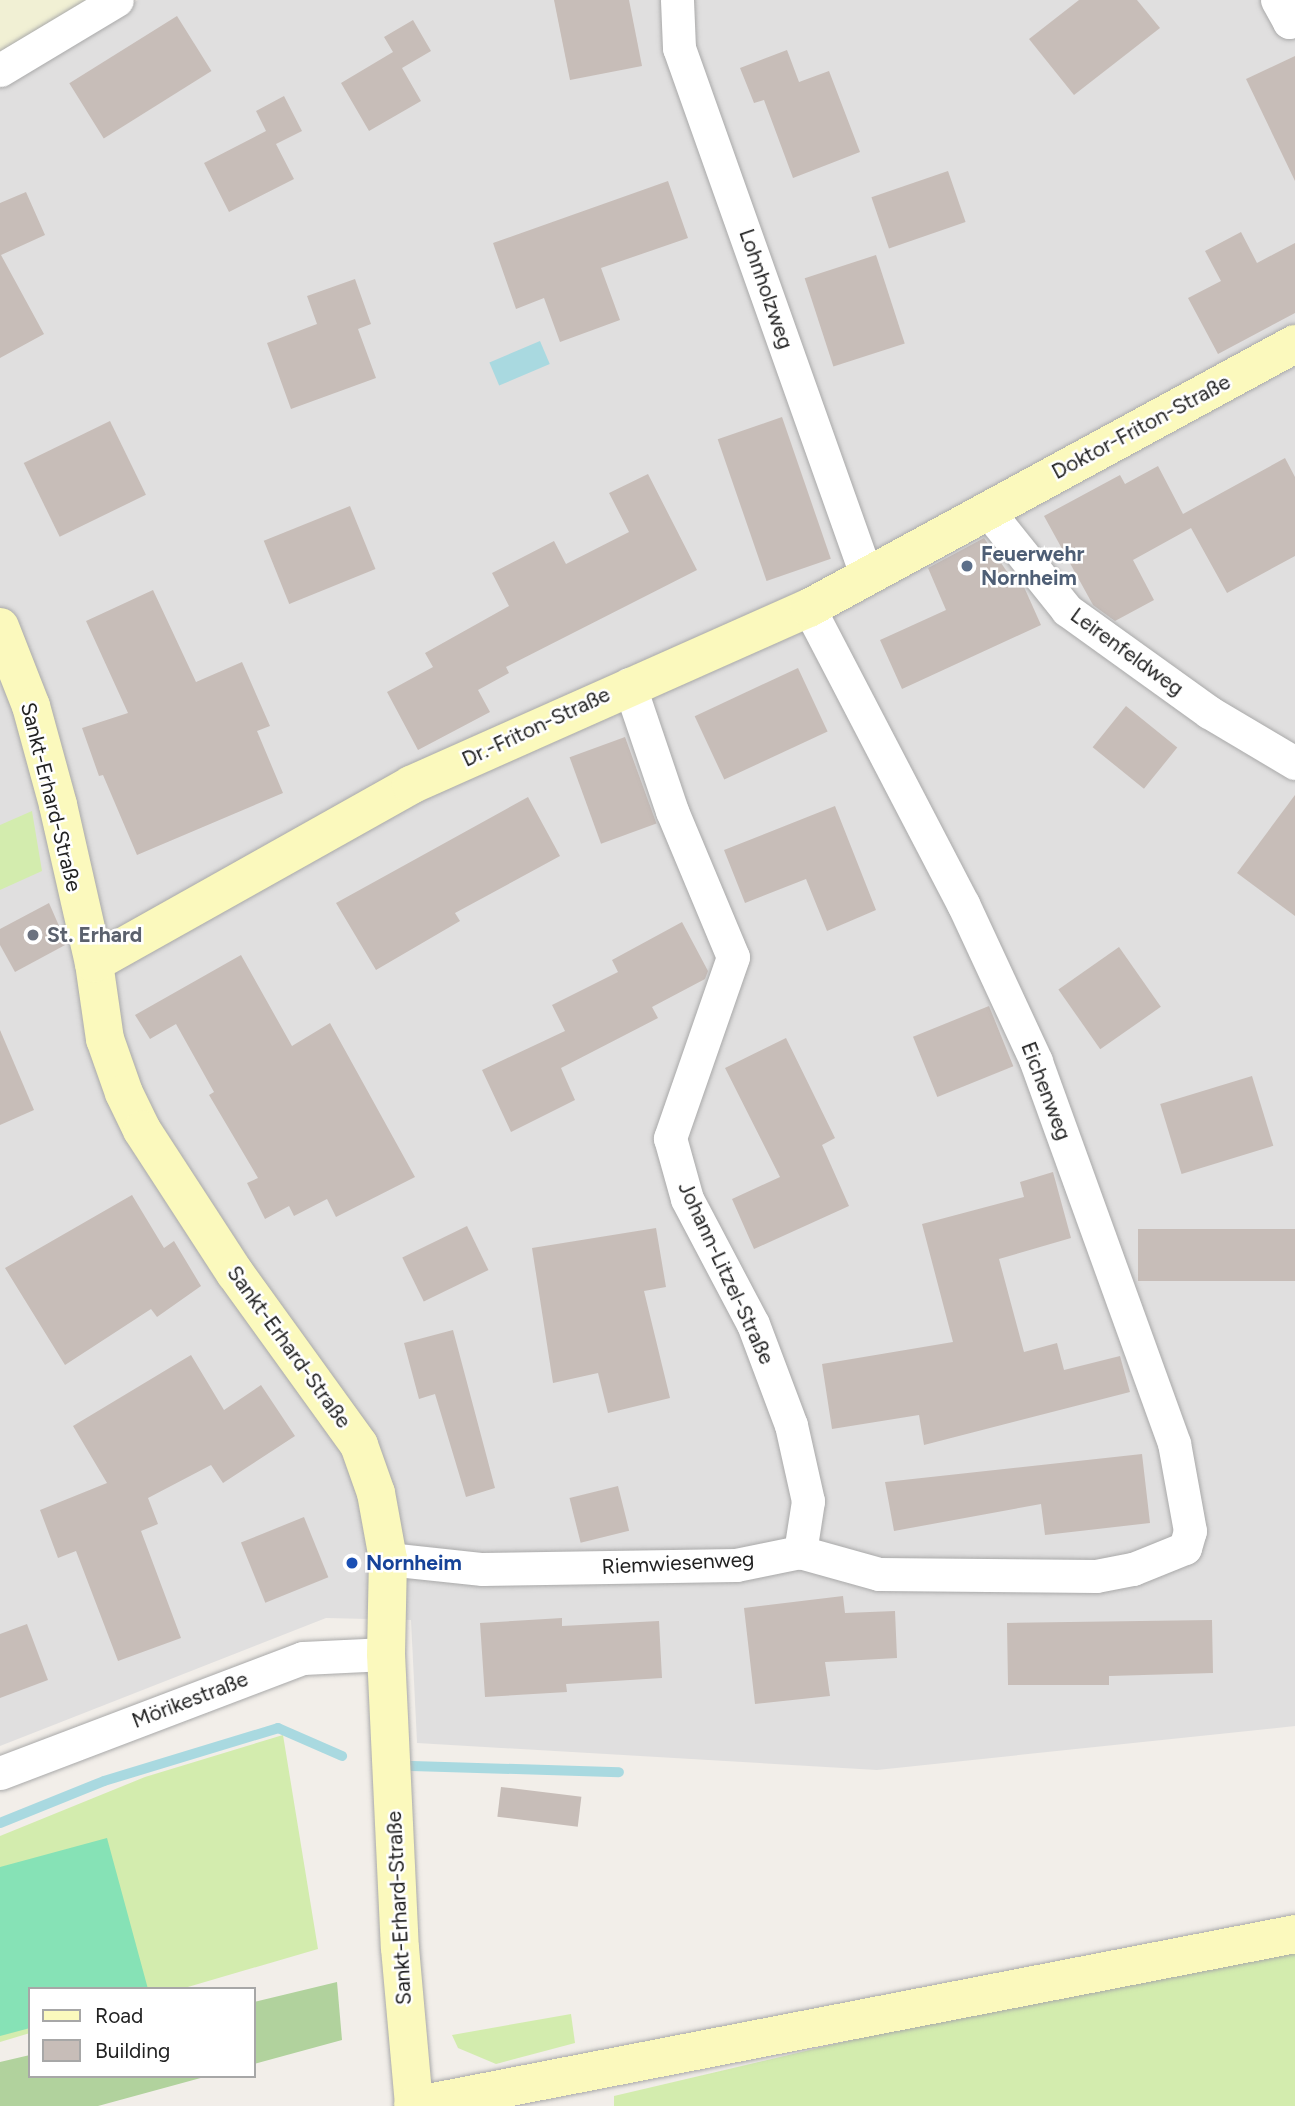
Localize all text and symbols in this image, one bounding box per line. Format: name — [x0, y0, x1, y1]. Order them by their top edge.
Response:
street label: Lohnholzweg — [734, 226, 798, 352]
street label: Doktor-Friton-Straße — [1048, 369, 1234, 485]
place label: Feuerwehr Nornheim — [981, 541, 1084, 591]
marker: Feuerwehr Nornheim — [959, 558, 975, 574]
street label: Leirenfeldweg — [1066, 603, 1188, 701]
street label: Dr.-Friton-Straße — [458, 682, 614, 772]
street label: Sankt-Erhard-Straße — [15, 700, 87, 894]
place label: St. Erhard — [47, 922, 142, 948]
marker: St. Erhard — [25, 927, 41, 943]
street label: Eichenweg — [1016, 1038, 1076, 1144]
street label: Johann-Litzel-Straße — [673, 1178, 779, 1368]
street label: Sankt-Erhard-Straße — [222, 1261, 356, 1433]
street label: Riemwiesenweg — [601, 1546, 755, 1580]
place label: Nornheim — [366, 1550, 462, 1576]
marker: Nornheim — [344, 1555, 360, 1571]
street label: Mörikestraße — [128, 1666, 252, 1734]
street label: Sankt-Erhard-Straße — [381, 1810, 417, 2006]
legend — [28, 1987, 256, 2078]
text: Road — [95, 2003, 143, 2028]
text: Building — [95, 2038, 170, 2063]

